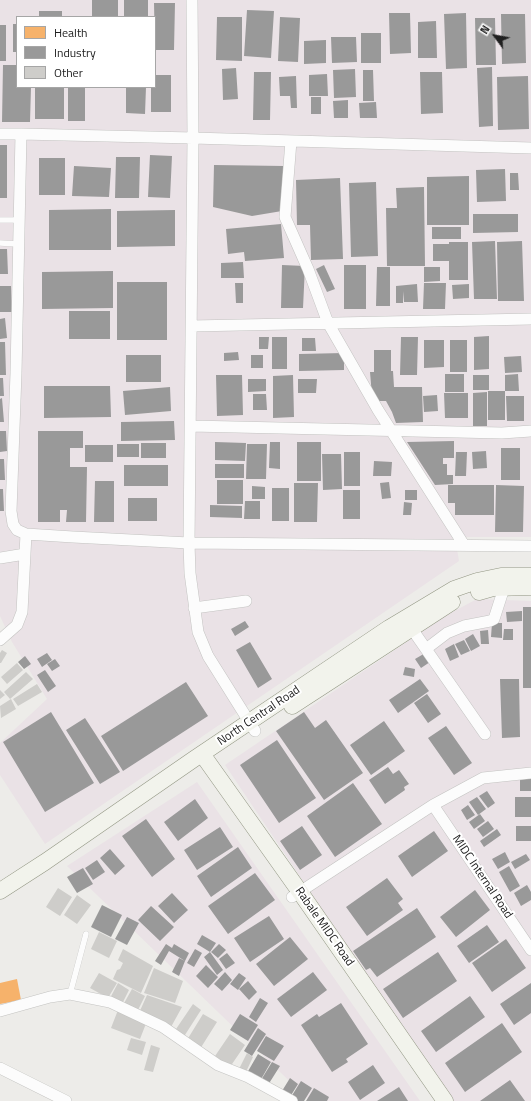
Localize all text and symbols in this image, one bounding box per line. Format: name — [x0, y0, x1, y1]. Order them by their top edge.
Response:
legend — [16, 16, 156, 88]
north arrow — [475, 16, 515, 56]
text: N — [476, 22, 494, 37]
text: Health — [54, 23, 88, 42]
text: Industry — [54, 43, 96, 62]
text: Other — [54, 63, 83, 82]
street label: North Central Road — [215, 683, 303, 749]
street label: MIDC Internal Road — [449, 833, 515, 921]
street label: Rabale MIDC Road — [291, 885, 357, 969]

